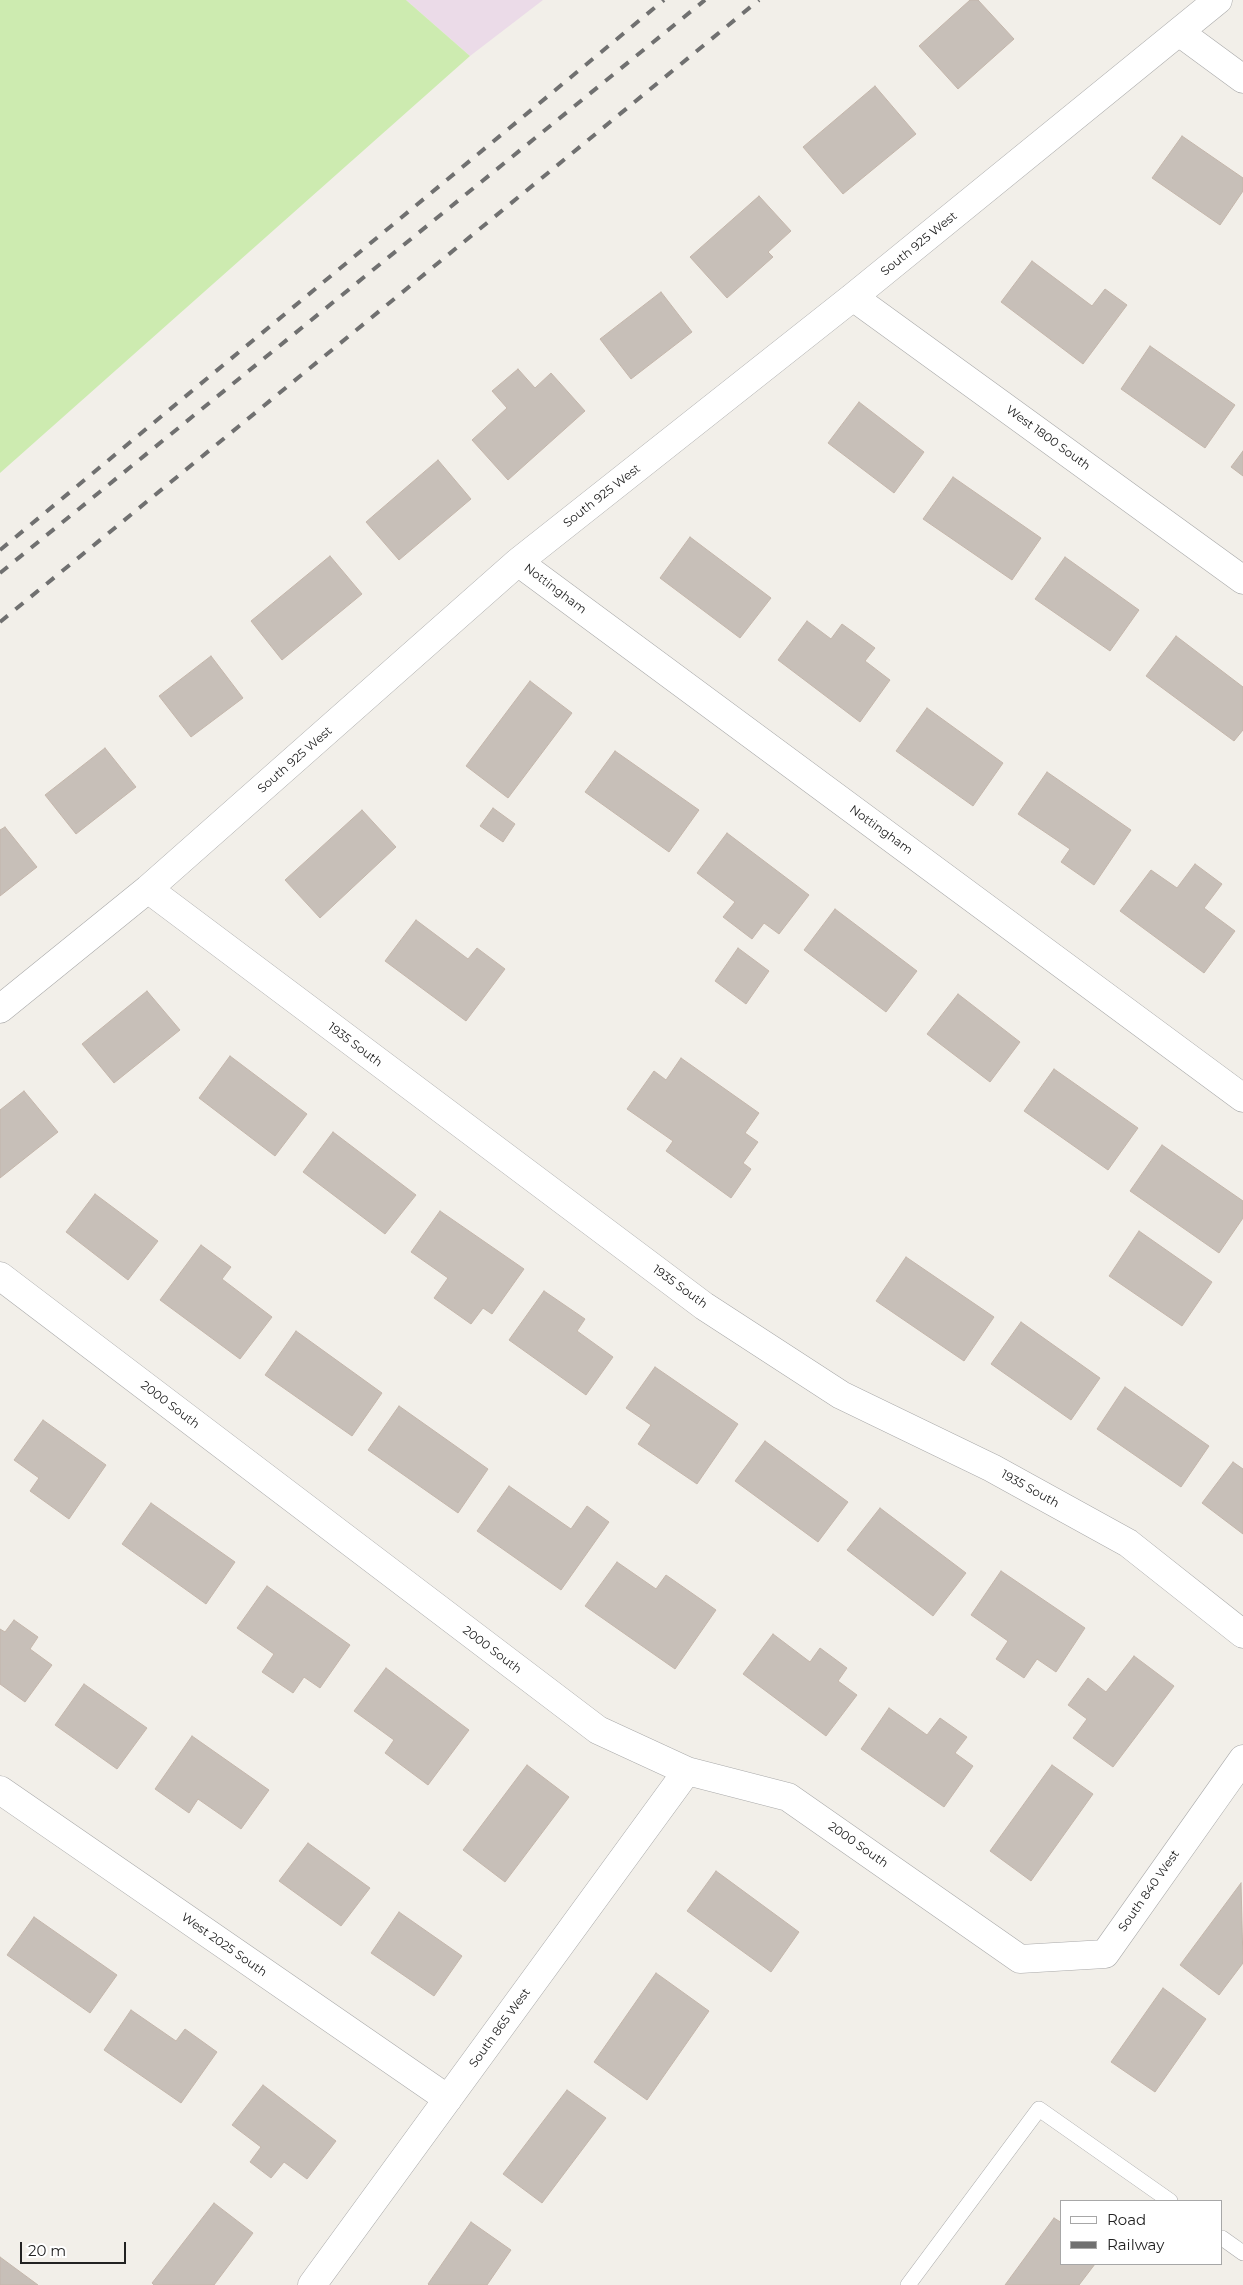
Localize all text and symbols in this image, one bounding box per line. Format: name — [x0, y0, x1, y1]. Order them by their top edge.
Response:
street label: South 925 West — [878, 209, 960, 279]
street label: West 1800 South — [1003, 403, 1093, 473]
street label: South 925 West — [561, 461, 643, 531]
street label: Nottingham — [521, 561, 589, 617]
street label: South 925 West — [255, 724, 335, 796]
street label: Nottingham — [847, 802, 915, 858]
street label: 1935 South — [325, 1020, 385, 1070]
street label: 1935 South — [650, 1262, 710, 1312]
street label: 2000 South — [138, 1378, 202, 1432]
street label: 1935 South — [998, 1467, 1062, 1511]
street label: 2000 South — [460, 1623, 524, 1677]
street label: 2000 South — [825, 1819, 891, 1871]
street label: South 840 West — [1115, 1847, 1183, 1935]
street label: West 2025 South — [178, 1910, 270, 1980]
street label: South 865 West — [466, 1985, 534, 2071]
legend — [1060, 2200, 1223, 2265]
text: Road — [1107, 2210, 1146, 2229]
scale bar — [22, 2232, 129, 2264]
text: Railway — [1107, 2235, 1164, 2254]
text: 20 m — [28, 2241, 66, 2260]

